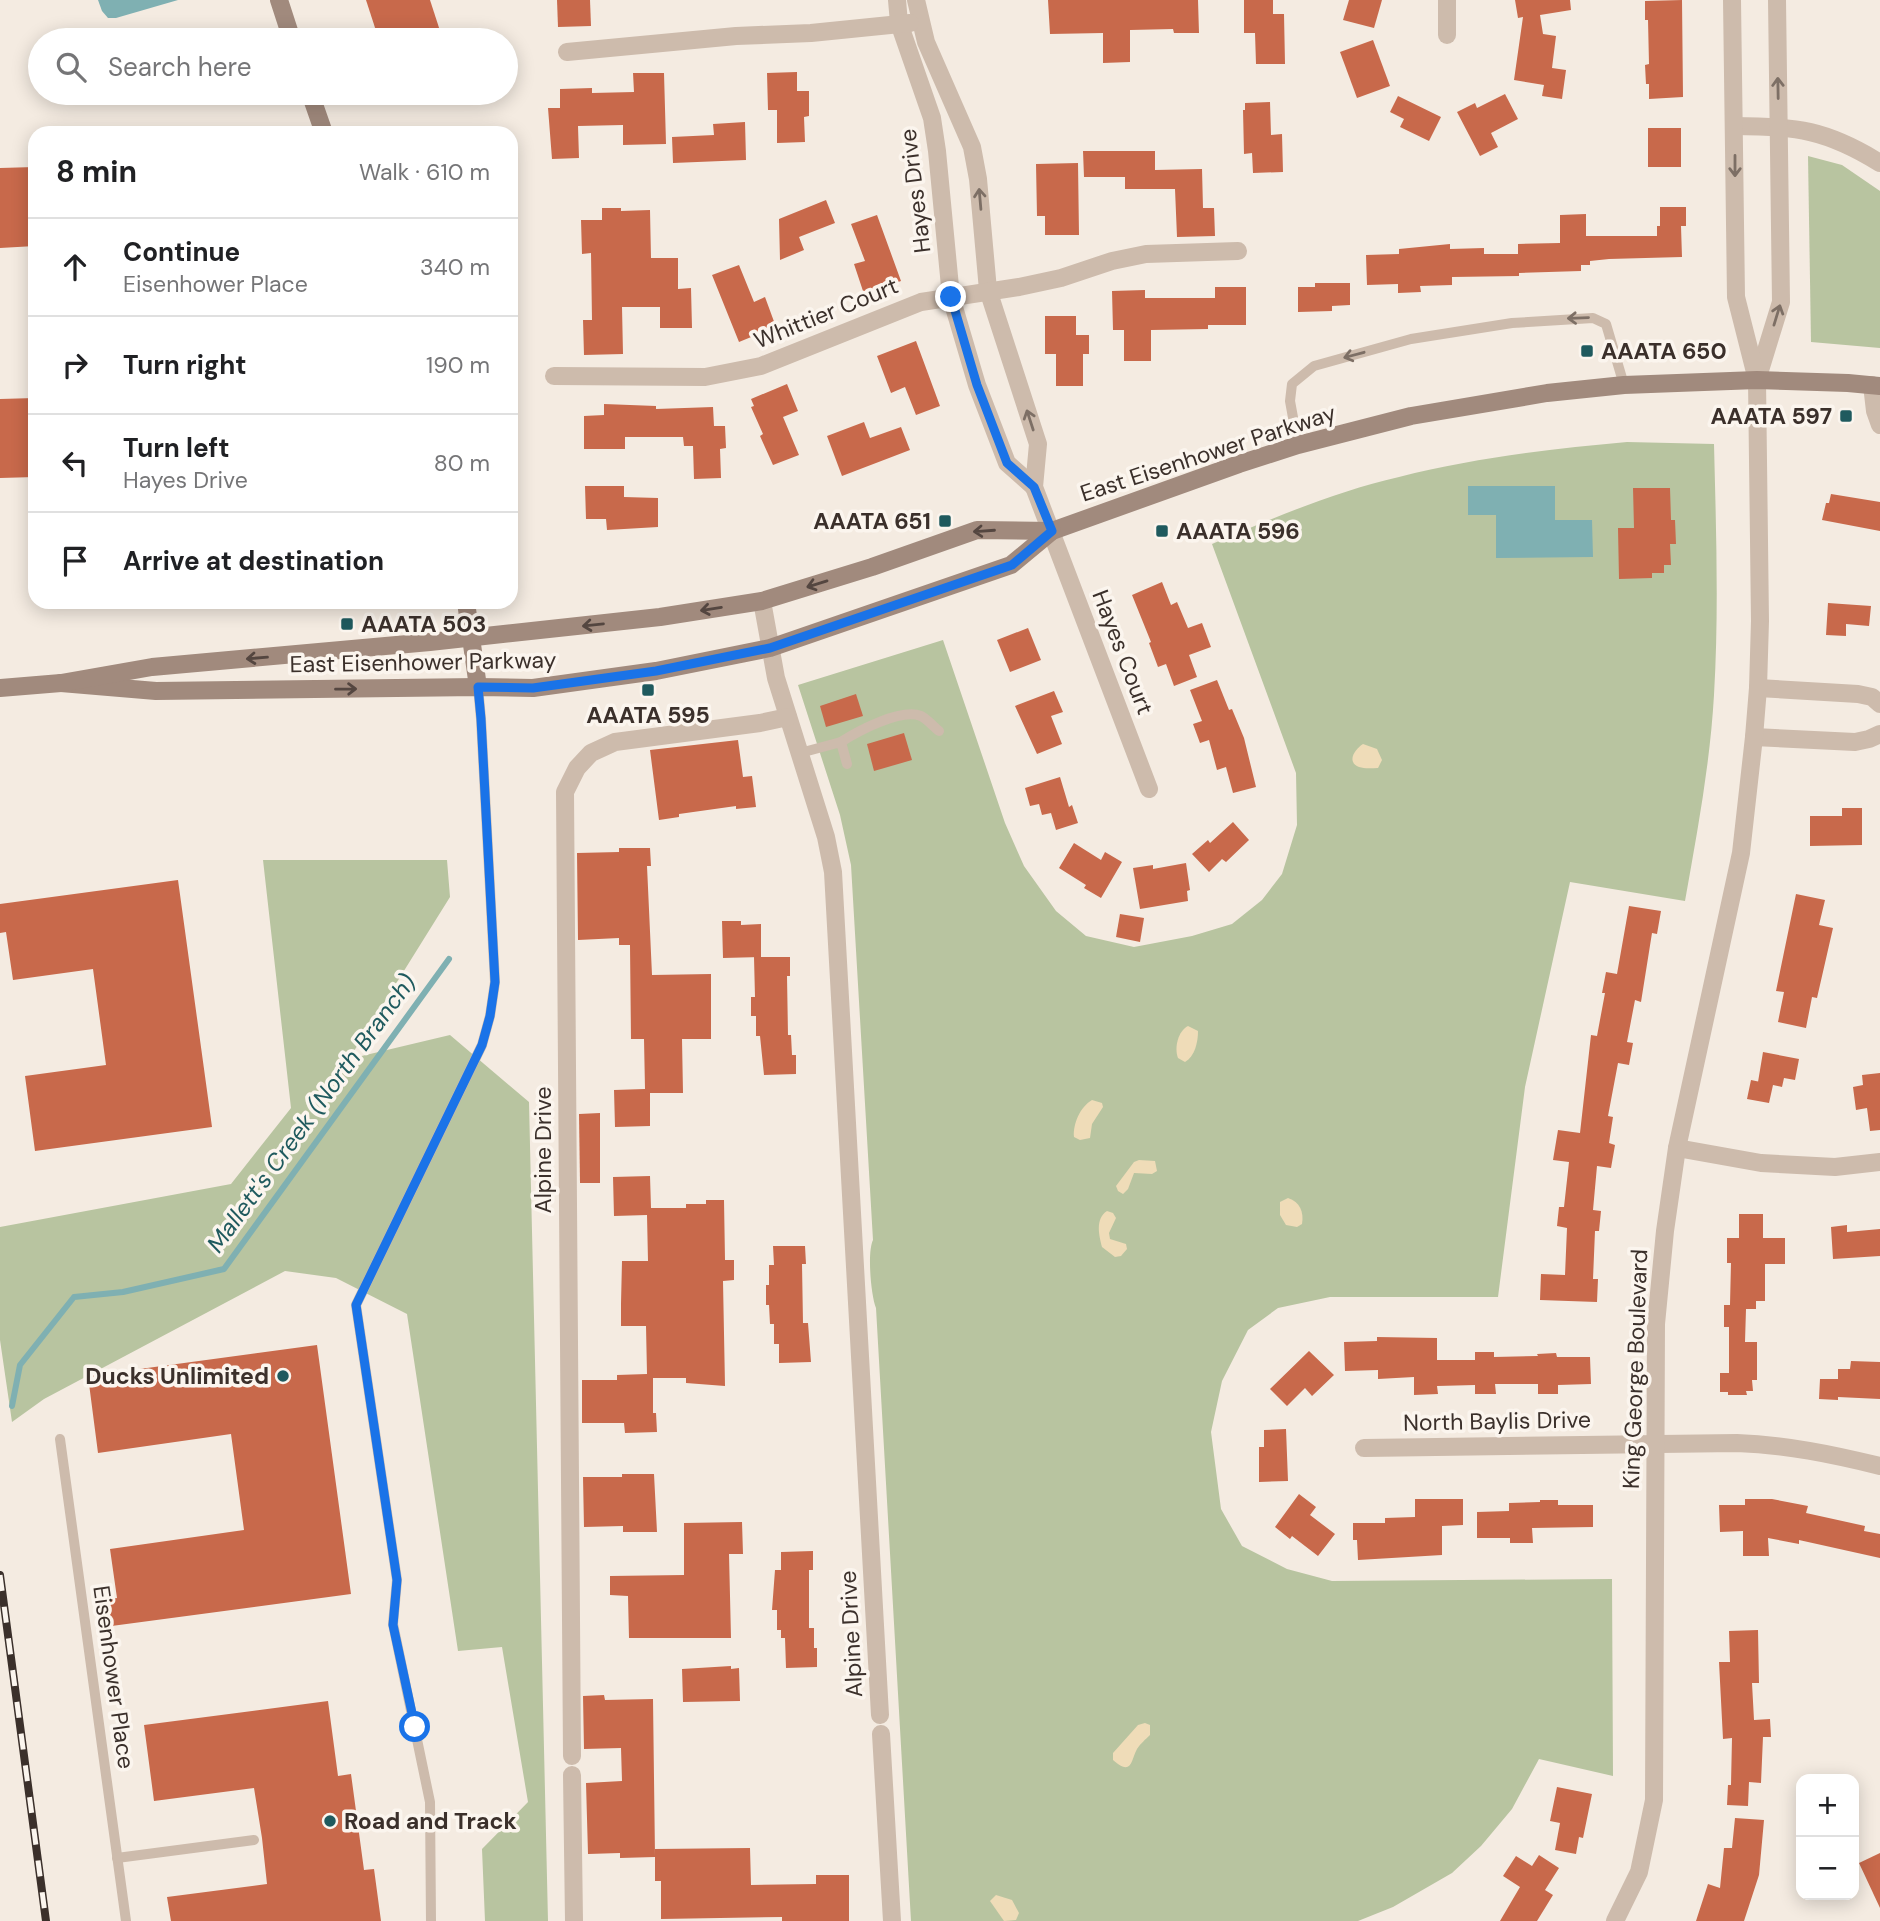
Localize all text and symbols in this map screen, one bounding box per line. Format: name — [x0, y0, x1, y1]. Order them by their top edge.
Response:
search box — [28, 28, 518, 105]
icon: search — [52, 48, 90, 86]
text: Search here — [108, 50, 251, 84]
one-way arrow — [1771, 76, 1785, 99]
street label: Hayes Drive — [893, 127, 937, 255]
text: 8 min — [56, 152, 137, 191]
one-way arrow — [1728, 154, 1742, 177]
text: Walk · 610 m — [359, 157, 490, 187]
one-way arrow — [973, 189, 986, 211]
text: Continue — [123, 235, 240, 269]
icon: ahead — [56, 248, 94, 286]
text: 340 m — [420, 252, 490, 282]
text: Eisenhower Place — [123, 269, 308, 299]
street label: Whittier Court — [749, 270, 903, 356]
route end — [935, 281, 966, 312]
one-way arrow — [1771, 304, 1784, 326]
one-way arrow — [1567, 312, 1590, 325]
place label: AAATA 650 — [1601, 336, 1727, 366]
marker: AAATA 650 — [1579, 343, 1595, 359]
icon: right — [56, 346, 94, 384]
text: Turn right — [123, 348, 247, 382]
one-way arrow — [1344, 349, 1366, 362]
text: 190 m — [426, 350, 490, 380]
street label: East Eisenhower Parkway — [1077, 397, 1340, 508]
place label: AAATA 597 — [1711, 401, 1832, 431]
marker: AAATA 597 — [1838, 408, 1854, 424]
one-way arrow — [1023, 409, 1036, 431]
text: Turn left — [123, 431, 230, 465]
icon: left — [56, 444, 94, 482]
text: 80 m — [434, 448, 490, 478]
text: Hayes Drive — [123, 465, 248, 495]
place label: AAATA 651 — [813, 506, 931, 536]
marker: AAATA 651 — [937, 513, 953, 529]
place label: AAATA 596 — [1176, 516, 1300, 546]
marker: AAATA 596 — [1154, 523, 1170, 539]
one-way arrow — [973, 525, 996, 538]
icon: arrive — [56, 542, 94, 580]
text: Arrive at destination — [123, 544, 384, 578]
one-way arrow — [806, 578, 828, 591]
street label: Hayes Court — [1086, 585, 1160, 719]
one-way arrow — [700, 603, 723, 616]
place label: AAATA 503 — [361, 609, 486, 639]
marker: AAATA 503 — [339, 616, 355, 632]
one-way arrow — [582, 618, 604, 631]
street label: East Eisenhower Parkway — [289, 645, 557, 679]
one-way arrow — [246, 652, 269, 665]
one-way arrow — [335, 682, 358, 696]
marker: AAATA 595 — [640, 682, 656, 698]
place label: AAATA 595 — [586, 700, 710, 730]
water label: Mallett's Creek (North Branch) — [199, 968, 423, 1258]
street label: Alpine Drive — [528, 1086, 558, 1214]
street label: King George Boulevard — [1616, 1249, 1654, 1489]
place label: Ducks Unlimited — [85, 1361, 269, 1391]
marker: Ducks Unlimited — [275, 1368, 291, 1384]
street label: North Baylis Drive — [1403, 1404, 1591, 1438]
street label: Alpine Drive — [833, 1570, 869, 1698]
street label: Eisenhower Place — [86, 1583, 142, 1771]
route start — [399, 1711, 430, 1742]
map controls — [1796, 1774, 1859, 1900]
button: + — [1796, 1774, 1859, 1837]
place label: Road and Track — [344, 1806, 517, 1836]
marker: Road and Track — [322, 1813, 338, 1829]
button: − — [1796, 1837, 1859, 1900]

